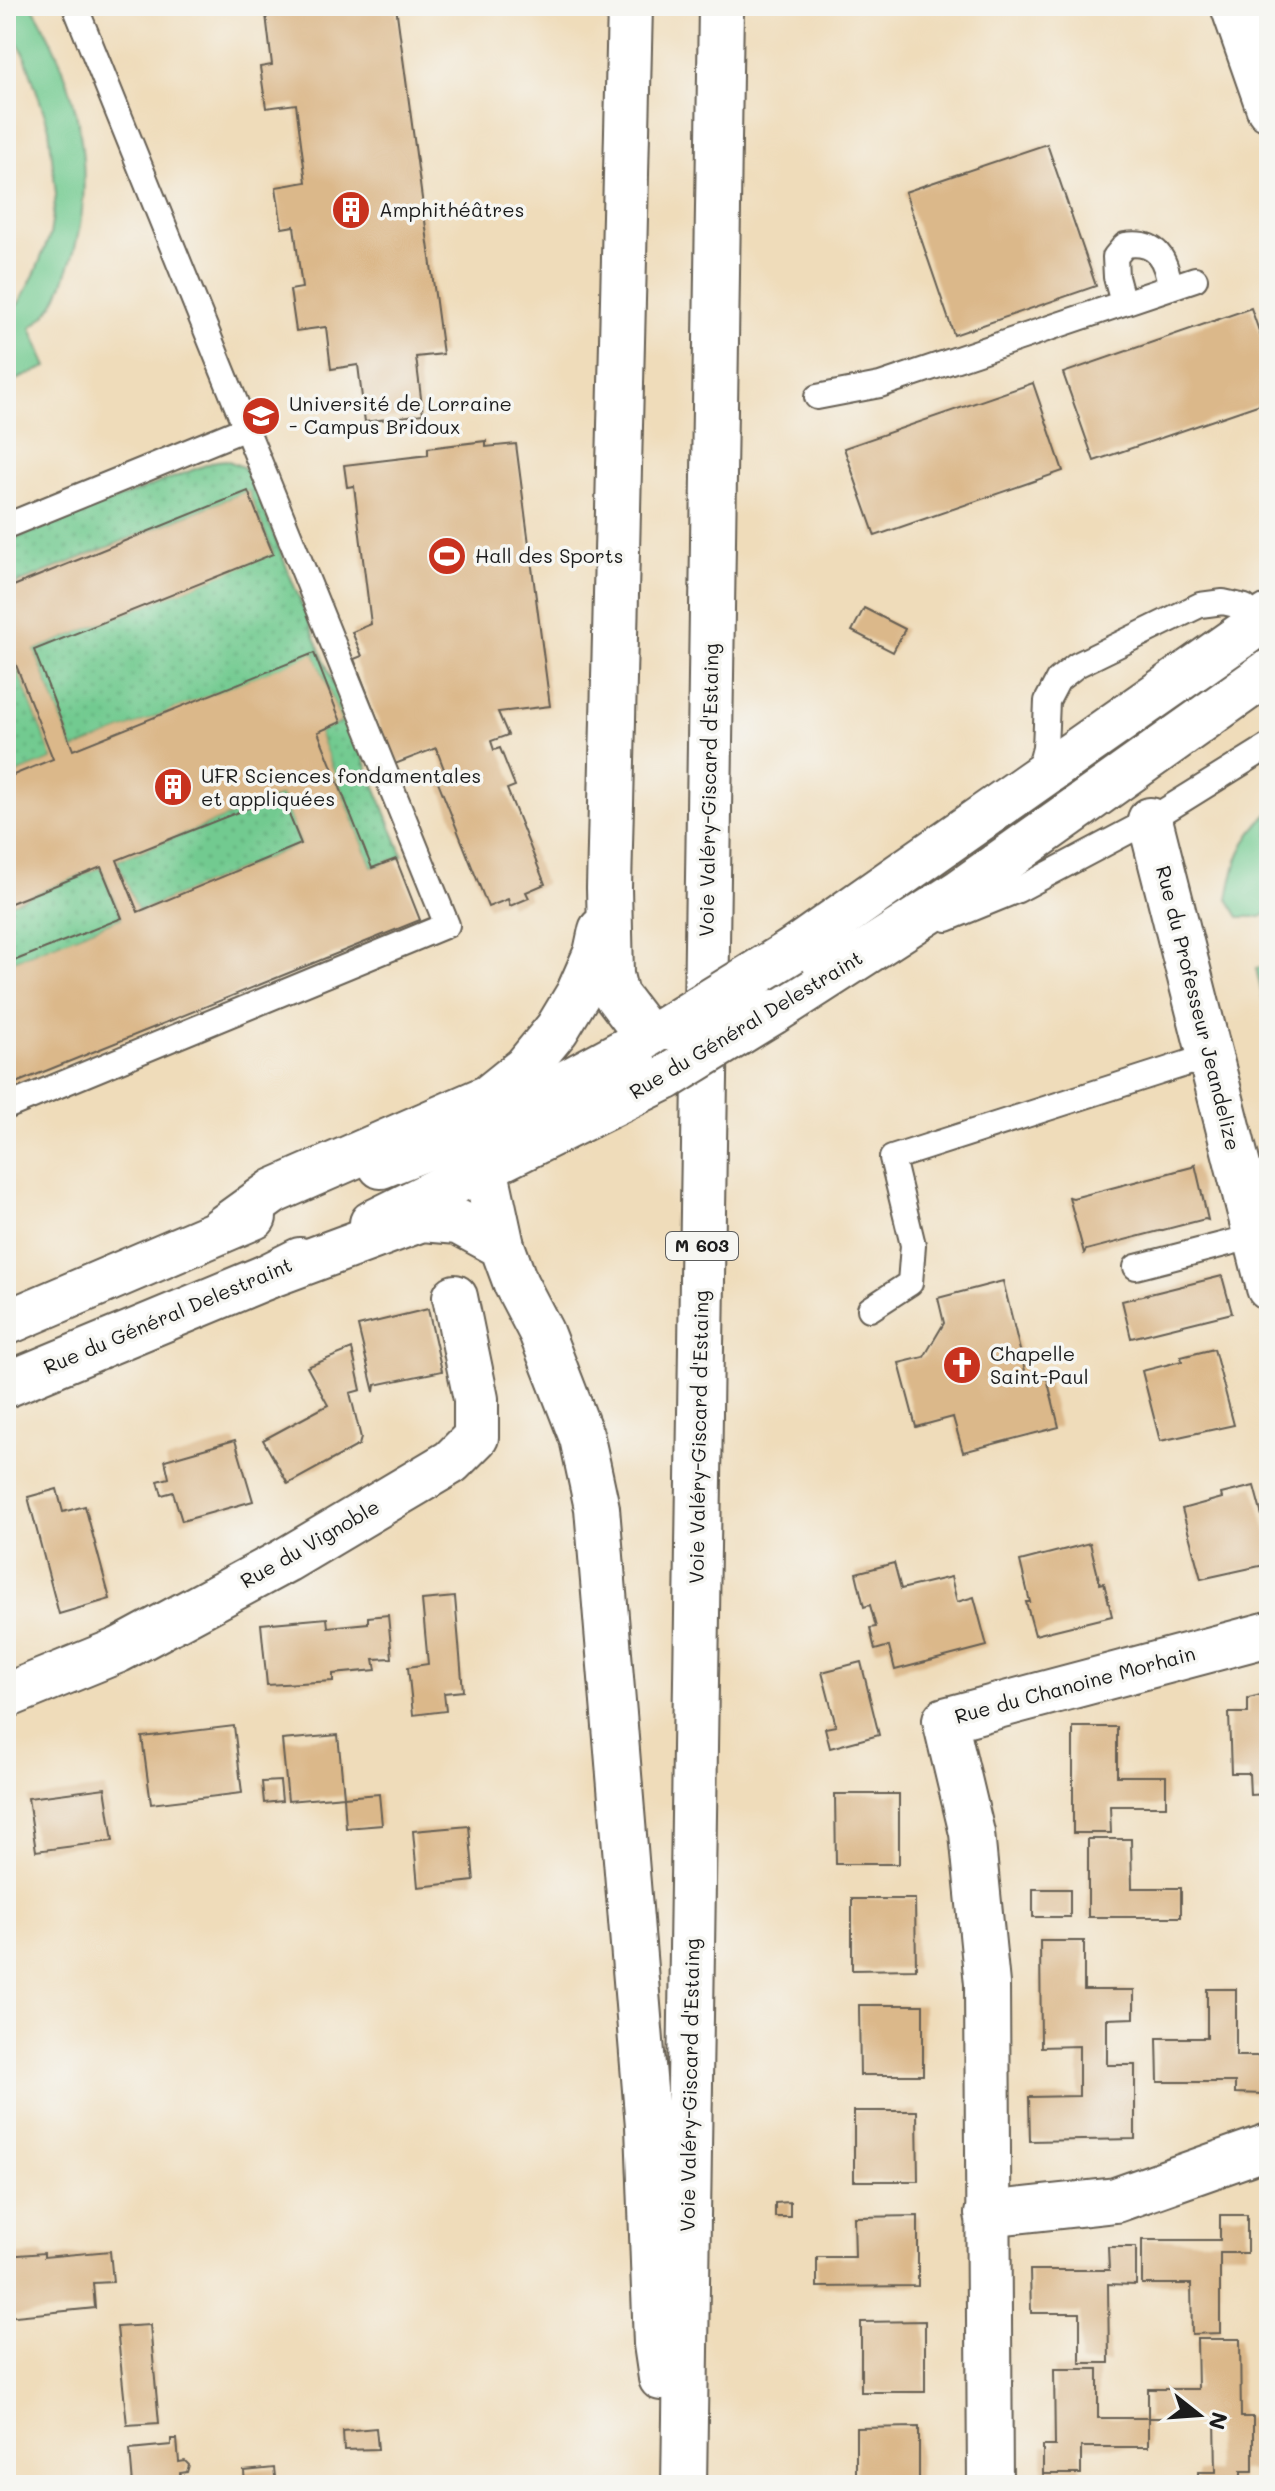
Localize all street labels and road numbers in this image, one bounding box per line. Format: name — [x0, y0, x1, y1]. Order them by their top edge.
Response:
street label: Voie Valéry-Giscard d'Estaing — [692, 643, 724, 937]
street label: Rue du Professeur Jeandelize — [1151, 863, 1247, 1153]
street label: Rue du Général Delestraint — [624, 944, 867, 1104]
road number: M 603 — [666, 1232, 738, 1260]
street label: Rue du Général Delestraint — [39, 1251, 296, 1379]
street label: Voie Valéry-Giscard d'Estaing — [682, 1290, 714, 1584]
street label: Rue du Vignoble — [235, 1493, 384, 1593]
street label: Rue du Chanoine Morhain — [951, 1639, 1198, 1729]
street label: Voie Valéry-Giscard d'Estaing — [673, 1938, 705, 2232]

